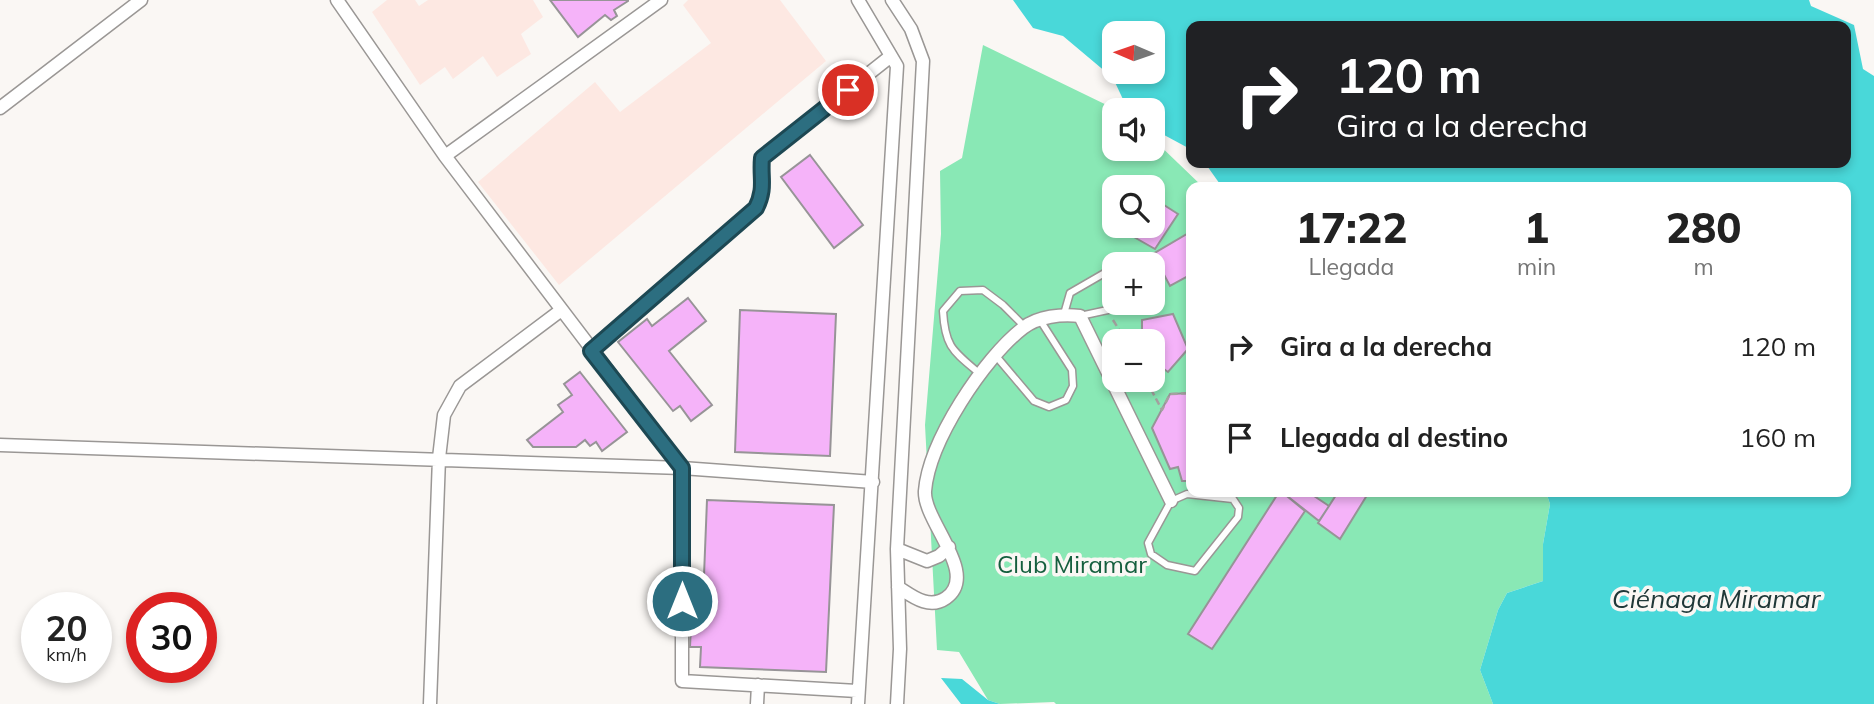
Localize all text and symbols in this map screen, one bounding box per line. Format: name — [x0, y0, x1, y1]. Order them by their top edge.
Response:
north arrow — [1102, 21, 1166, 84]
map controls — [1102, 21, 1165, 392]
text: 120 m — [1336, 44, 1482, 105]
icon: right — [1221, 49, 1312, 140]
pin — [818, 60, 878, 120]
icon: arrive — [829, 71, 867, 109]
button: sound — [1102, 98, 1165, 161]
text: Gira a la derecha — [1336, 105, 1588, 145]
button: search — [1102, 175, 1165, 238]
text: 17:22 — [1296, 201, 1407, 254]
text: 1 — [1524, 201, 1549, 254]
text: 280 — [1666, 201, 1741, 254]
button: + — [1102, 252, 1165, 315]
text: Llegada — [1309, 252, 1394, 281]
text: min — [1517, 252, 1556, 281]
text: m — [1693, 252, 1714, 281]
icon: right — [1221, 328, 1259, 366]
button: − — [1102, 329, 1165, 392]
text: Gira a la derecha — [1280, 330, 1492, 363]
text: 120 m — [1740, 330, 1816, 363]
icon: arrive — [1221, 419, 1259, 457]
text: Llegada al destino — [1280, 421, 1508, 454]
text: 160 m — [1740, 421, 1816, 454]
park label: Club Miramar — [997, 549, 1147, 579]
position arrow — [645, 564, 719, 638]
water label: Ciénaga Miramar — [1612, 582, 1822, 615]
speed limit sign: 30 — [126, 592, 217, 683]
text: 20 — [45, 606, 88, 650]
text: km/h — [46, 643, 87, 666]

